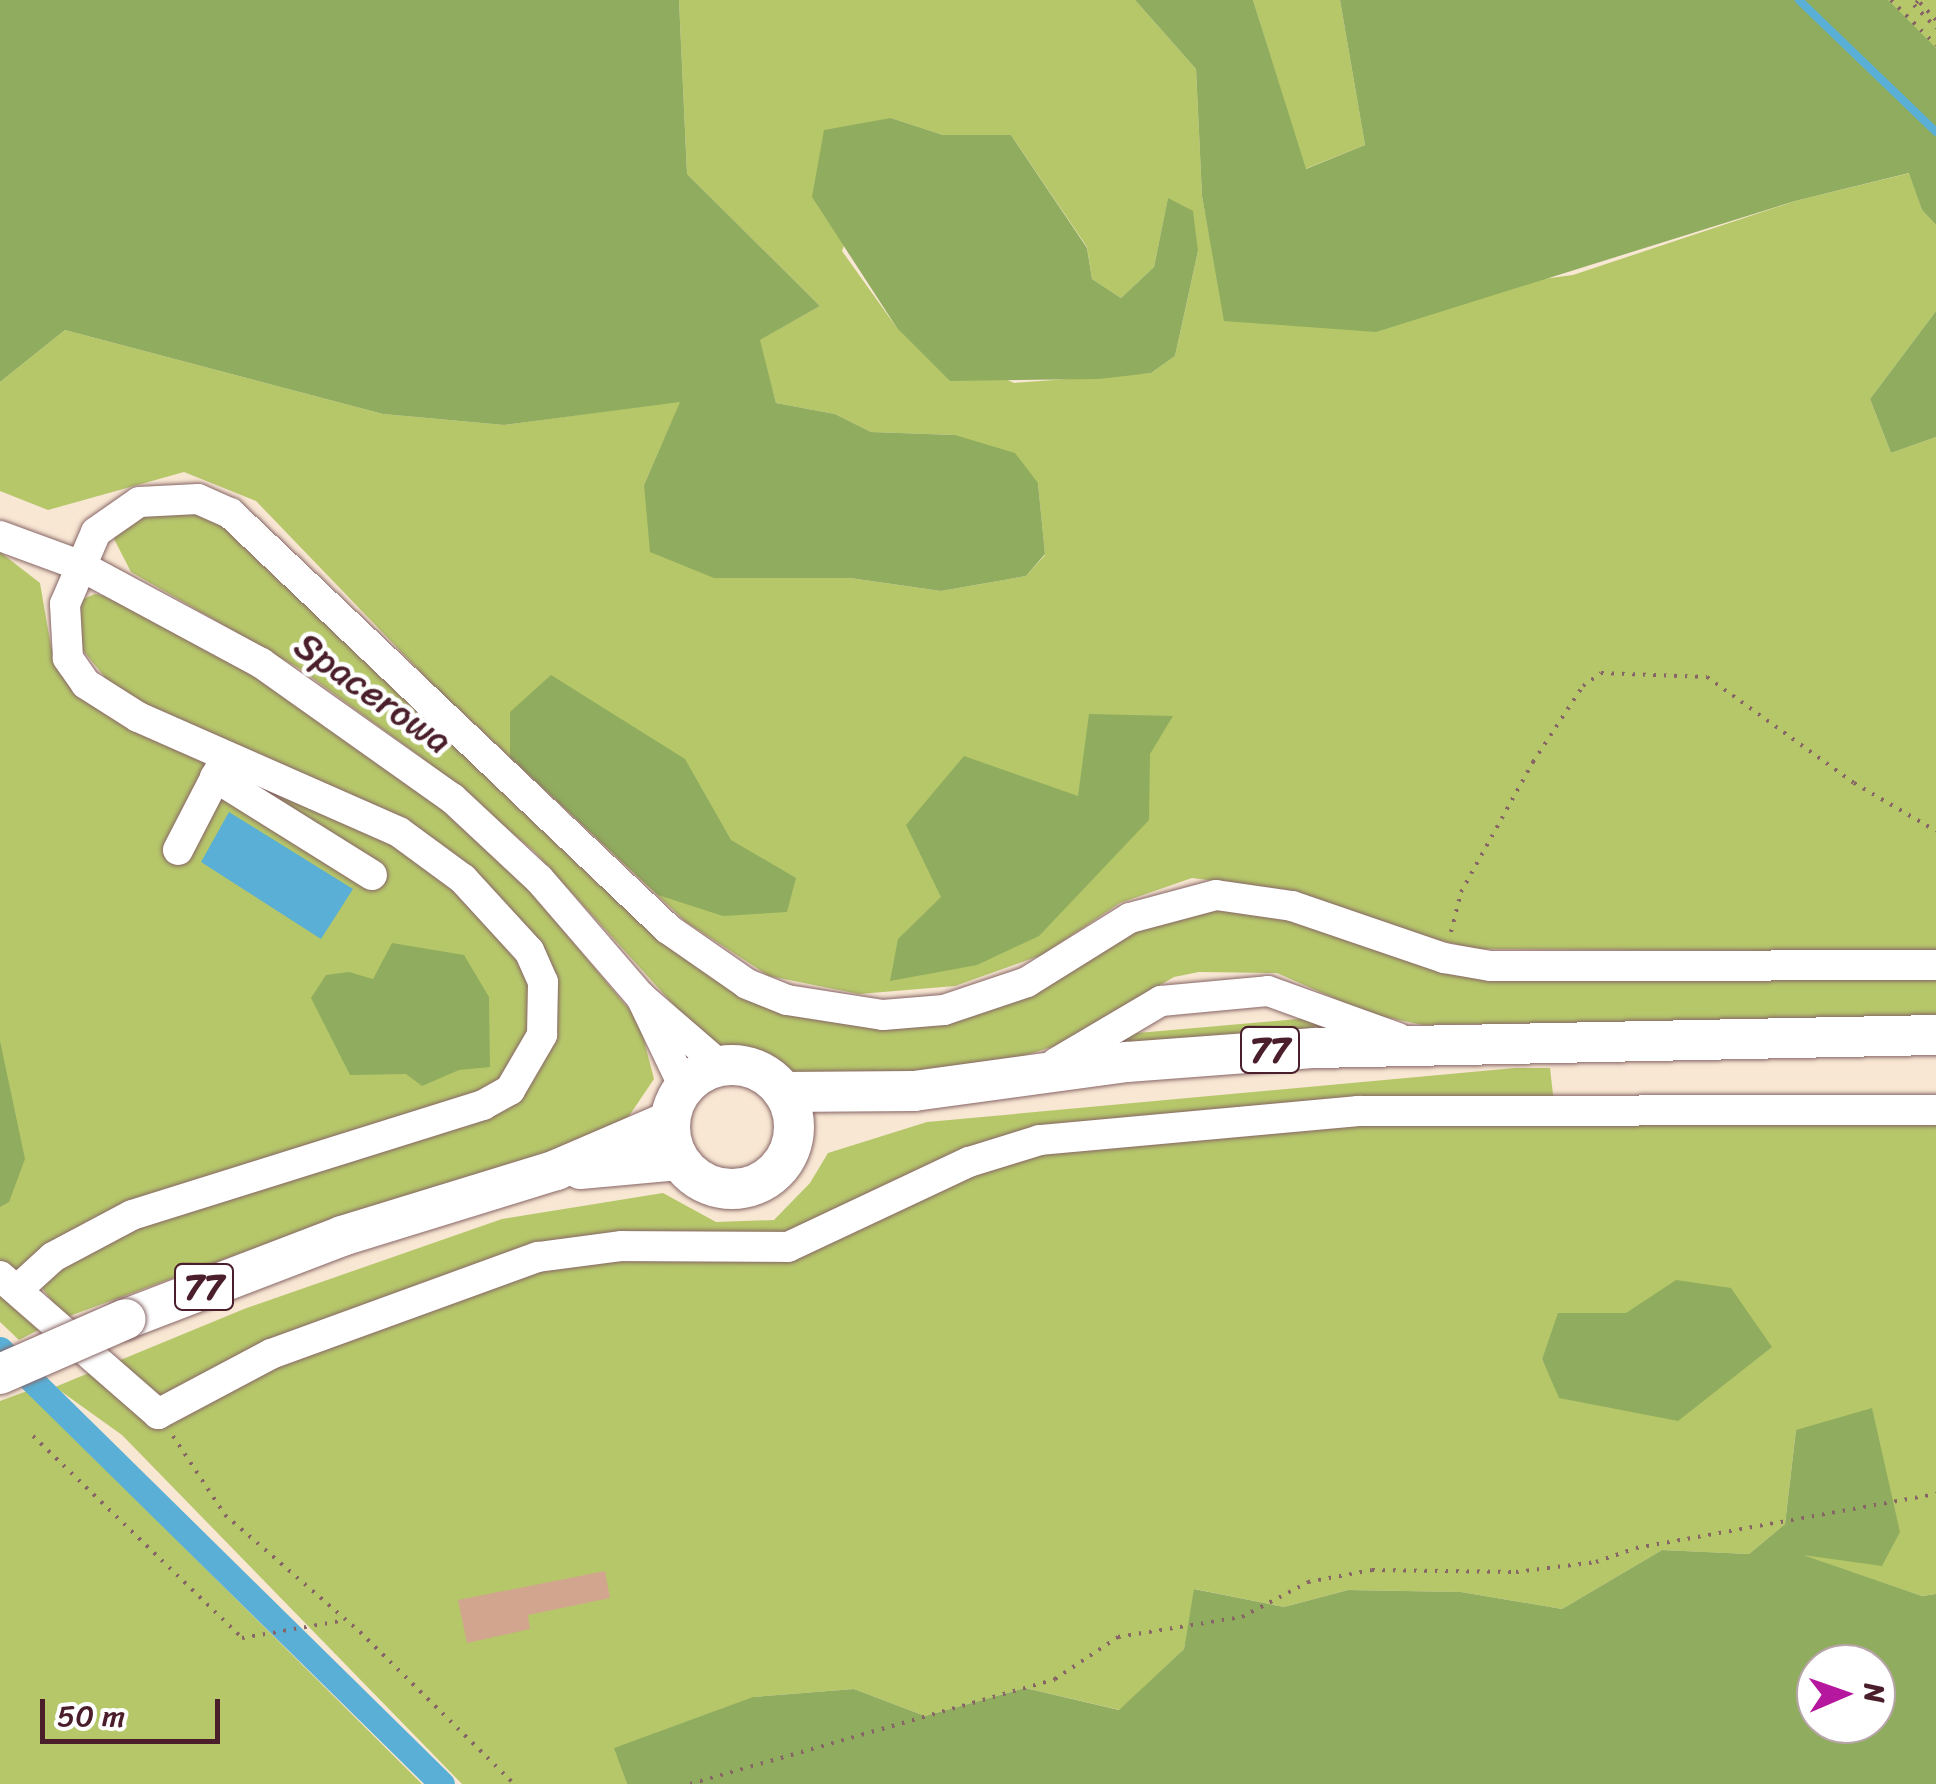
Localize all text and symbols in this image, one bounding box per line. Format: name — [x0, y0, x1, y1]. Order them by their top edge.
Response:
street label: Spacerowa — [286, 622, 460, 764]
road number: 77 — [1240, 1020, 1300, 1080]
road number: 77 — [174, 1257, 234, 1317]
north arrow — [1796, 1644, 1896, 1744]
scale bar — [45, 1679, 225, 1741]
text: N — [1850, 1682, 1899, 1704]
text: 50 m — [57, 1689, 125, 1743]

